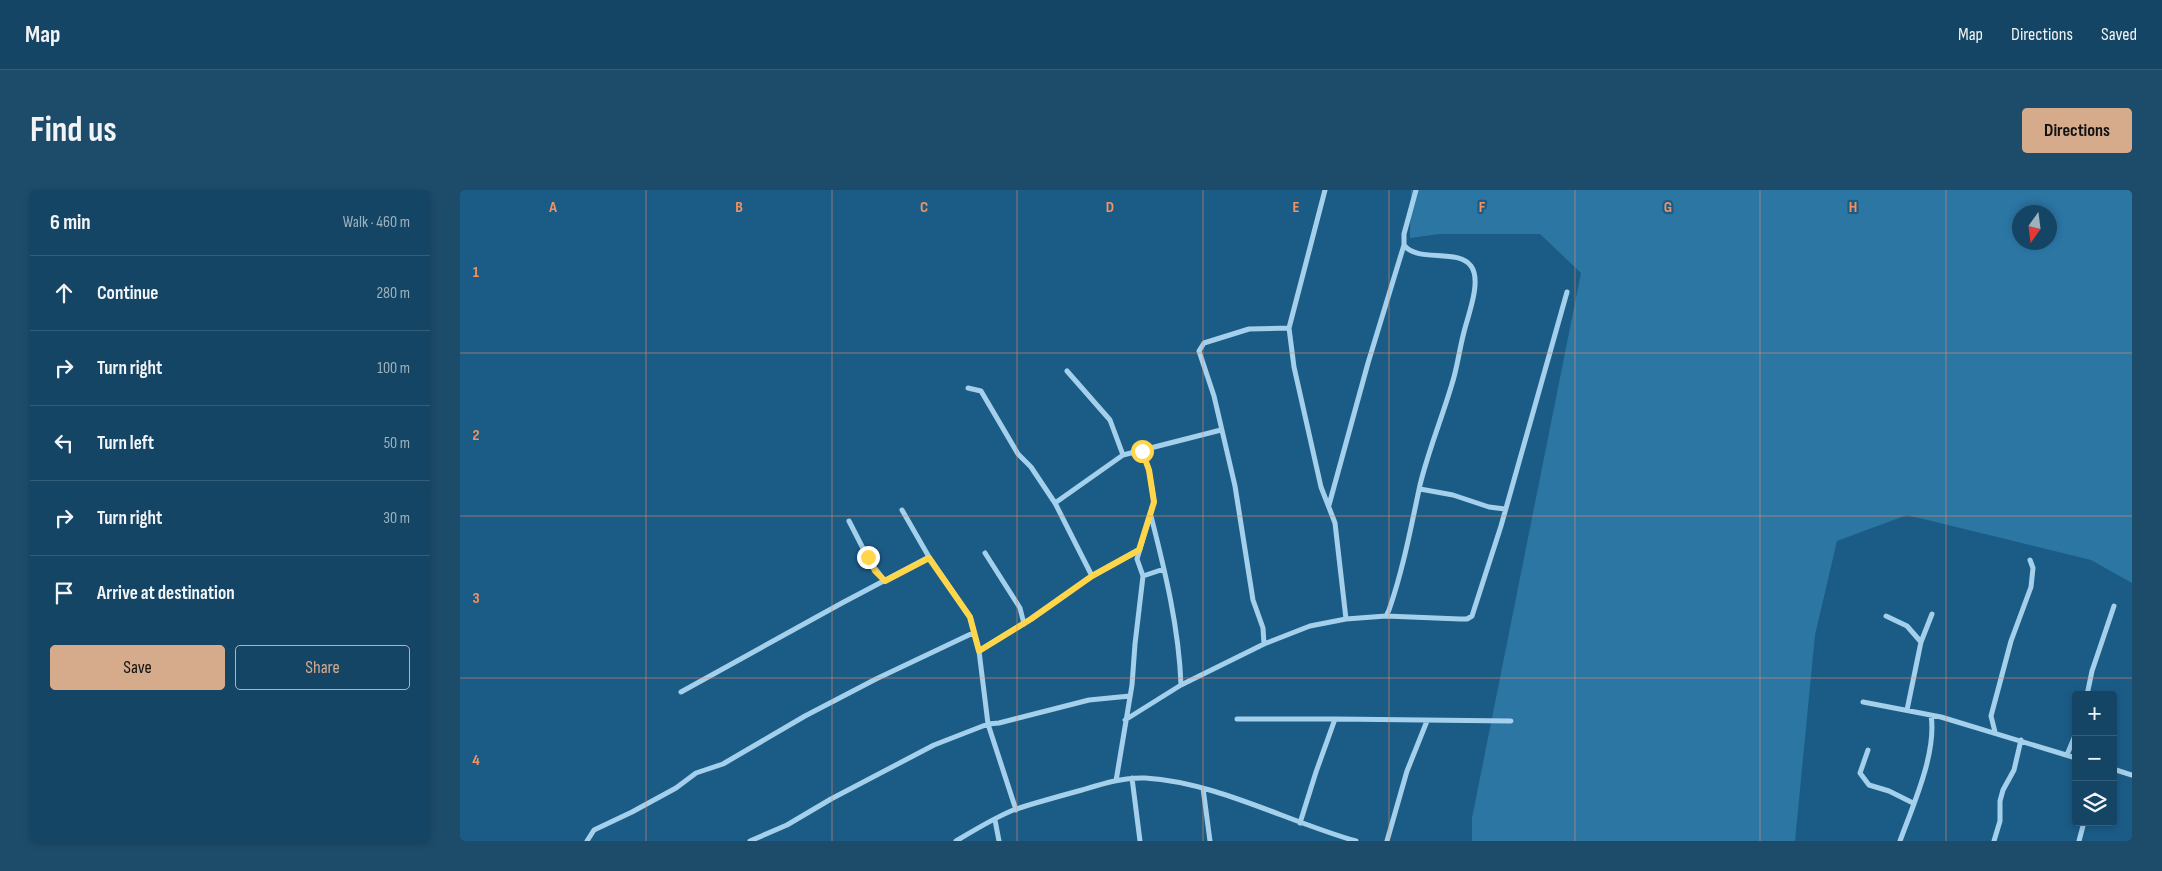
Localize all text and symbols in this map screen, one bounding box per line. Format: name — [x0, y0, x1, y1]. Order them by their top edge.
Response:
text: Map — [25, 20, 60, 49]
text: Map — [1958, 24, 1983, 45]
text: Directions — [2011, 24, 2073, 45]
text: Saved — [2101, 24, 2137, 45]
button: Directions — [2022, 108, 2132, 153]
text: Find us — [30, 109, 117, 152]
text: A — [548, 198, 557, 217]
text: B — [735, 198, 743, 217]
text: C — [920, 198, 928, 217]
text: D — [1106, 198, 1114, 217]
text: E — [1293, 198, 1300, 217]
text: F — [1479, 198, 1486, 217]
text: G — [1664, 198, 1672, 217]
text: H — [1849, 198, 1857, 217]
north arrow — [2012, 205, 2057, 250]
text: 6 min — [50, 210, 91, 235]
text: Walk · 460 m — [343, 213, 410, 232]
text: 1 — [473, 263, 480, 282]
icon: ahead — [50, 279, 78, 307]
text: Continue — [97, 282, 158, 305]
text: 280 m — [376, 284, 410, 303]
icon: right — [50, 354, 78, 382]
text: Turn right — [97, 357, 162, 380]
text: 100 m — [377, 359, 410, 378]
text: 2 — [472, 426, 480, 445]
icon: left — [50, 429, 78, 457]
text: Turn left — [97, 432, 154, 455]
text: 50 m — [384, 434, 410, 453]
route start — [1131, 440, 1154, 463]
icon: right — [50, 504, 78, 532]
text: Turn right — [97, 507, 162, 530]
text: 30 m — [383, 509, 410, 528]
route end — [857, 546, 880, 569]
icon: arrive — [50, 579, 78, 607]
text: Arrive at destination — [97, 582, 235, 605]
text: 3 — [472, 589, 480, 608]
button: Save — [50, 645, 225, 690]
button: Share — [235, 645, 410, 690]
map controls — [2072, 691, 2117, 826]
button: + — [2072, 691, 2117, 736]
button: − — [2072, 736, 2117, 781]
text: 4 — [472, 751, 480, 770]
button: layers — [2072, 781, 2117, 826]

